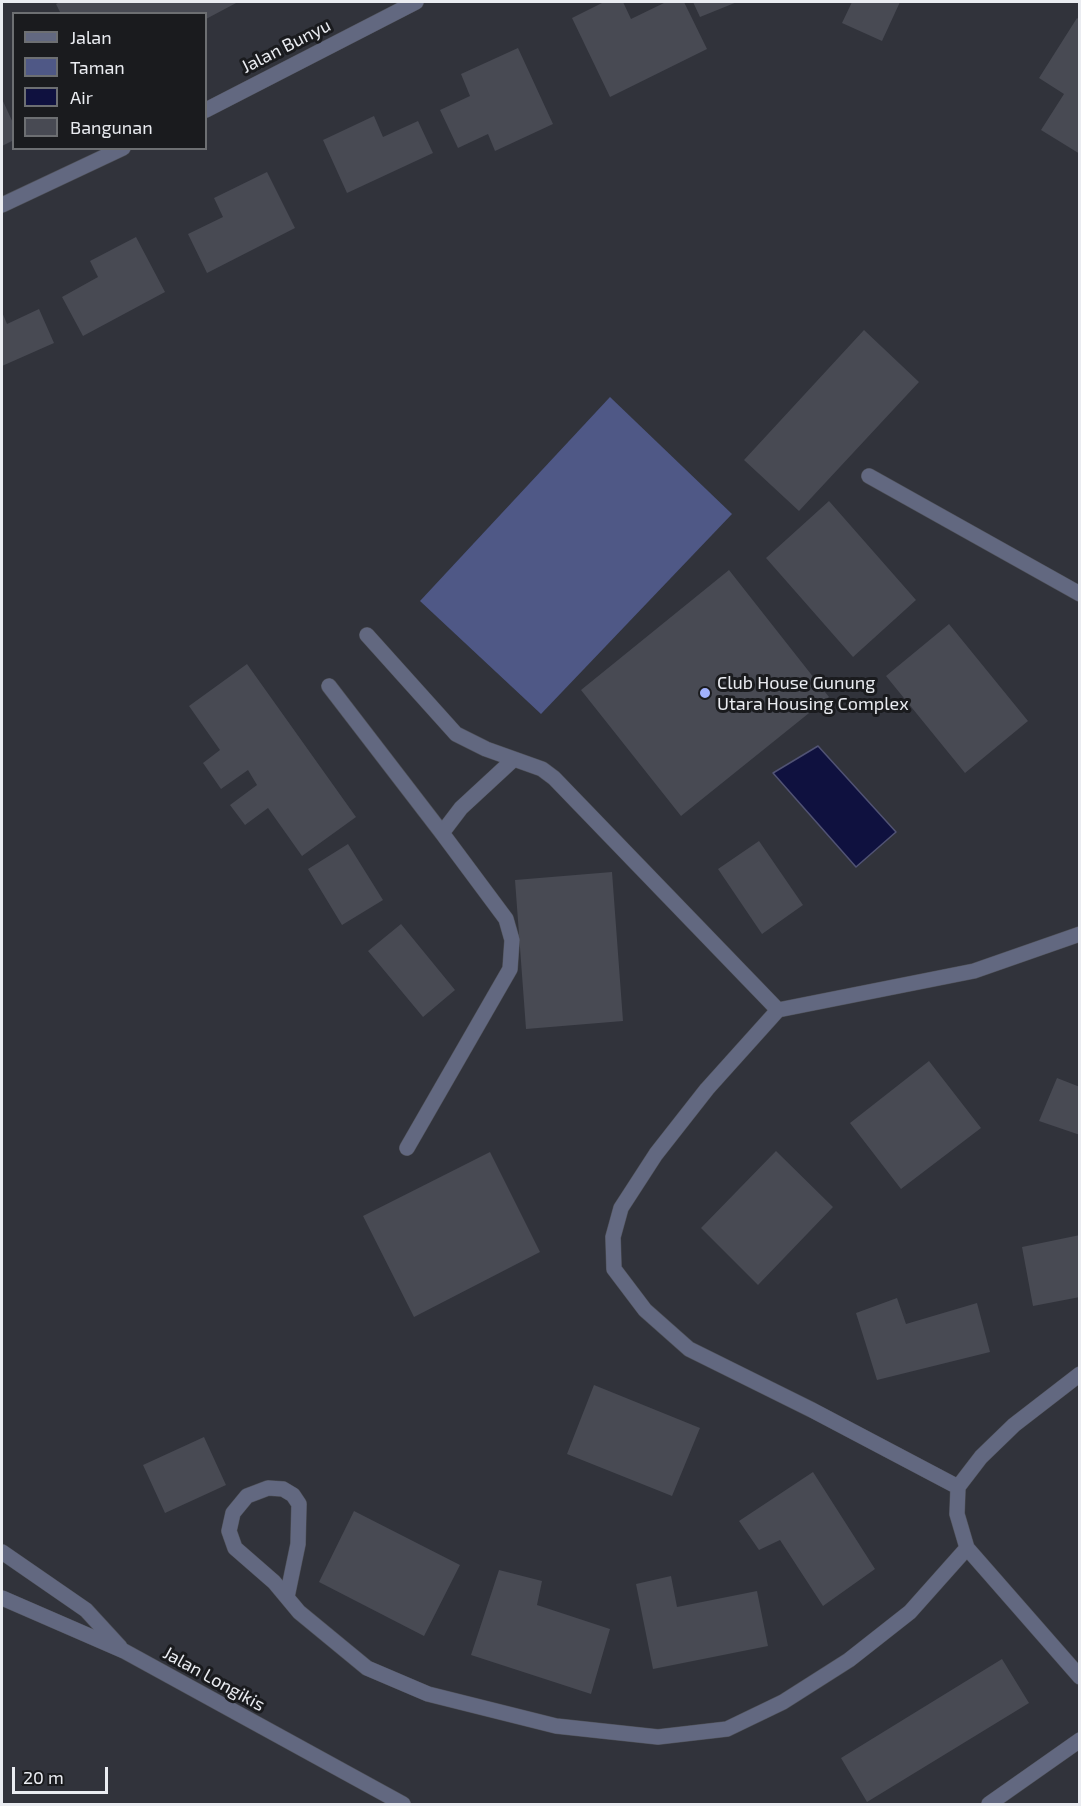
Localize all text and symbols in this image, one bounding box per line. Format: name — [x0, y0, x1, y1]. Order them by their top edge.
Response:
legend — [12, 12, 207, 150]
street label: Jalan Bunyu — [238, 14, 334, 78]
text: Jalan — [70, 26, 112, 48]
text: Taman — [70, 56, 125, 78]
text: Air — [70, 86, 93, 108]
text: Bangunan — [70, 116, 153, 138]
place label: Club House Gunung Utara Housing Complex — [717, 672, 909, 714]
marker: Club House Gunung Utara Housing Complex — [698, 686, 712, 700]
street label: Jalan Longikis — [159, 1642, 269, 1716]
scale bar — [15, 1755, 111, 1793]
text: 20 m — [23, 1766, 64, 1788]

